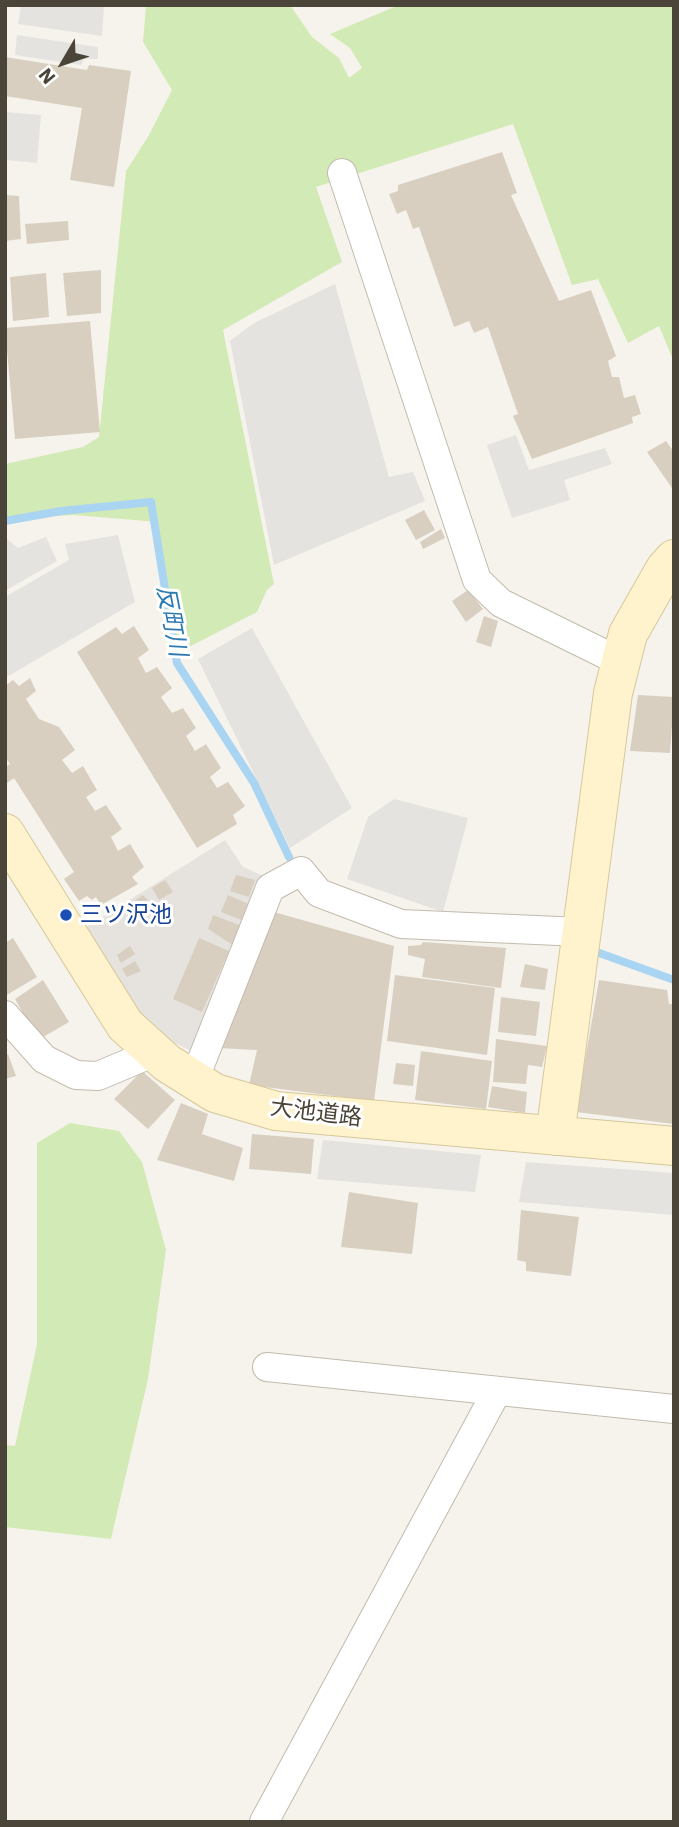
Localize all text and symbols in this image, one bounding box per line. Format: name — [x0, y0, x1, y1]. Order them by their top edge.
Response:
north arrow — [28, 28, 98, 98]
text: N — [33, 63, 60, 89]
water label: 反町川 — [150, 583, 192, 659]
place label: 三ツ沢池 — [80, 901, 172, 929]
marker: 三ツ沢池 — [58, 907, 74, 923]
street label: 大池道路 — [269, 1094, 363, 1132]

